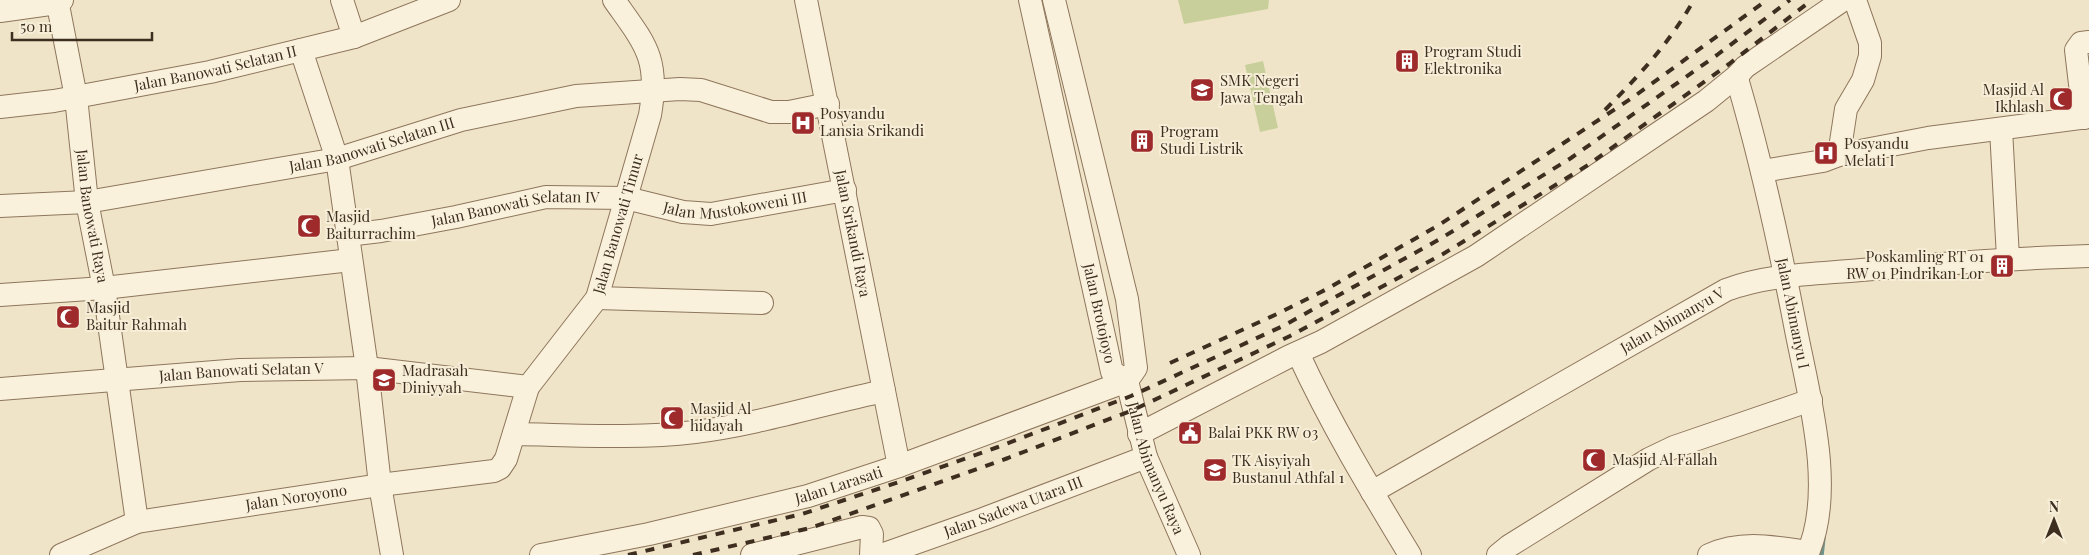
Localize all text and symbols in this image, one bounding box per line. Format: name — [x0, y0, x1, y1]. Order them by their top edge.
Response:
scale bar — [12, 10, 152, 42]
text: 50 m — [20, 16, 53, 36]
street label: Jalan Banowati Selatan II — [131, 40, 299, 95]
place label: Program Studi Elektronika — [1424, 41, 1522, 78]
building icon: Program Studi Elektronika — [1394, 48, 1420, 74]
place label: SMK Negeri Jawa Tengah — [1219, 70, 1303, 107]
school or university icon: SMK Negeri Jawa Tengah — [1189, 77, 1215, 103]
place label: Masjid Al Ikhlash — [1983, 79, 2044, 116]
mosque icon: Masjid Al Ikhlash — [2048, 86, 2074, 112]
place label: Posyandu Lansia Srikandi — [820, 103, 925, 140]
hospital icon: Posyandu Lansia Srikandi — [790, 110, 816, 136]
street label: Jalan Banowati Selatan III — [286, 112, 457, 176]
place label: Program Studi Listrik — [1160, 121, 1244, 158]
building icon: Program Studi Listrik — [1129, 128, 1155, 154]
place label: Posyandu Melati I — [1844, 133, 1909, 170]
hospital icon: Posyandu Melati I — [1813, 140, 1839, 166]
street label: Jalan Banowati Raya — [72, 147, 114, 285]
street label: Jalan Banowati Timur — [587, 151, 647, 297]
street label: Jalan Srikandi Raya — [831, 167, 876, 299]
street label: Jalan Banowati Selatan IV — [429, 186, 600, 231]
street label: Jalan Mustokoweni III — [660, 186, 808, 223]
place label: Masjid Baiturrachim — [326, 206, 417, 243]
mosque icon: Masjid Baiturrachim — [296, 213, 322, 239]
place label: Poskamling RT 01 RW 01 Pindrikan Lor — [1846, 246, 1984, 283]
building icon: Poskamling RT 01 RW 01 Pindrikan Lor — [1989, 253, 2015, 279]
street label: Jalan Abimanyu I — [1773, 255, 1815, 371]
street label: Jalan Brotojoyo — [1079, 260, 1121, 365]
street label: Jalan Abimanyu V — [1615, 282, 1728, 358]
place label: Masjid Baitur Rahmah — [86, 297, 187, 334]
mosque icon: Masjid Baitur Rahmah — [55, 304, 81, 330]
street label: Jalan Banowati Selatan V — [157, 358, 324, 385]
place label: Madrasah Diniyyah — [402, 360, 468, 397]
school or university icon: Madrasah Diniyyah — [371, 367, 397, 393]
place label: Masjid Al hidayah — [690, 398, 751, 435]
street label: Jalan Abimanyu Raya — [1123, 399, 1190, 538]
mosque icon: Masjid Al hidayah — [659, 405, 685, 431]
public building icon: Balai PKK RW 03 — [1177, 420, 1203, 446]
place label: Balai PKK RW 03 — [1208, 422, 1319, 442]
mosque icon: Masjid Al Fallah — [1581, 447, 1607, 473]
place label: Masjid Al Fallah — [1612, 449, 1718, 469]
place label: TK Aisyiyah Bustanul Athfal 1 — [1232, 450, 1345, 487]
school or university icon: TK Aisyiyah Bustanul Athfal 1 — [1202, 457, 1228, 483]
street label: Jalan Larasati — [792, 461, 885, 508]
street label: Jalan Sadewa Utara III — [940, 471, 1086, 541]
street label: Jalan Noroyono — [243, 479, 348, 515]
north arrow — [2029, 495, 2079, 545]
text: N — [2049, 497, 2059, 516]

